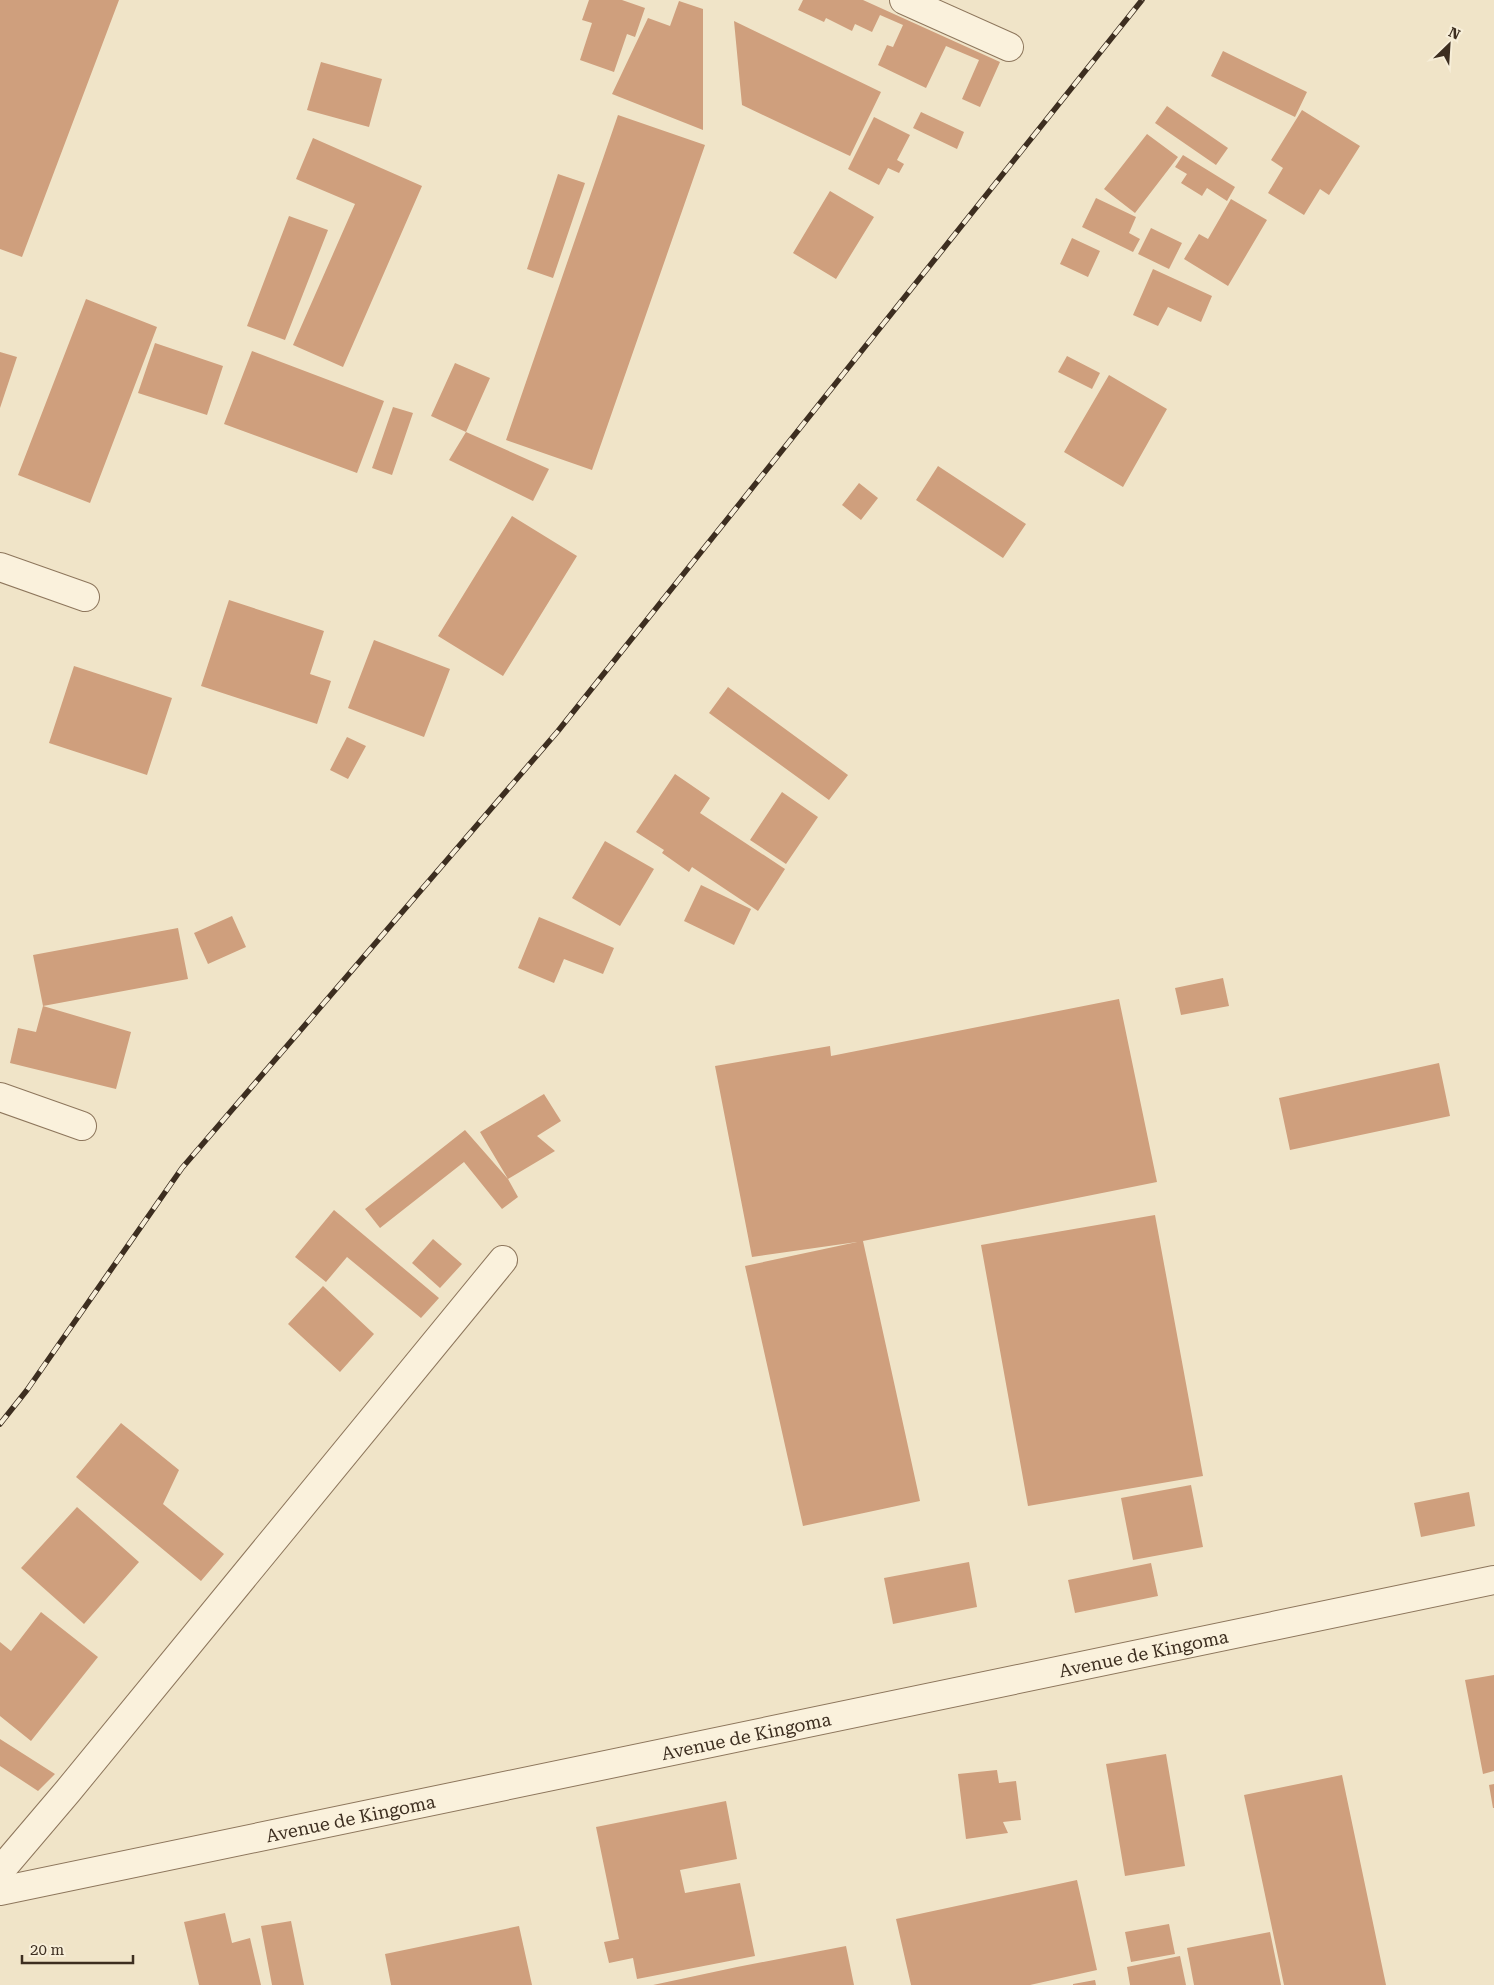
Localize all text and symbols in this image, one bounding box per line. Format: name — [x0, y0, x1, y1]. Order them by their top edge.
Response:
north arrow — [1424, 20, 1474, 70]
text: N — [1446, 24, 1463, 43]
street label: Avenue de Kingoma — [1057, 1625, 1230, 1681]
street label: Avenue de Kingoma — [659, 1708, 833, 1764]
street label: Avenue de Kingoma — [264, 1790, 437, 1846]
scale bar — [22, 1932, 134, 1964]
text: 20 m — [30, 1941, 65, 1959]

